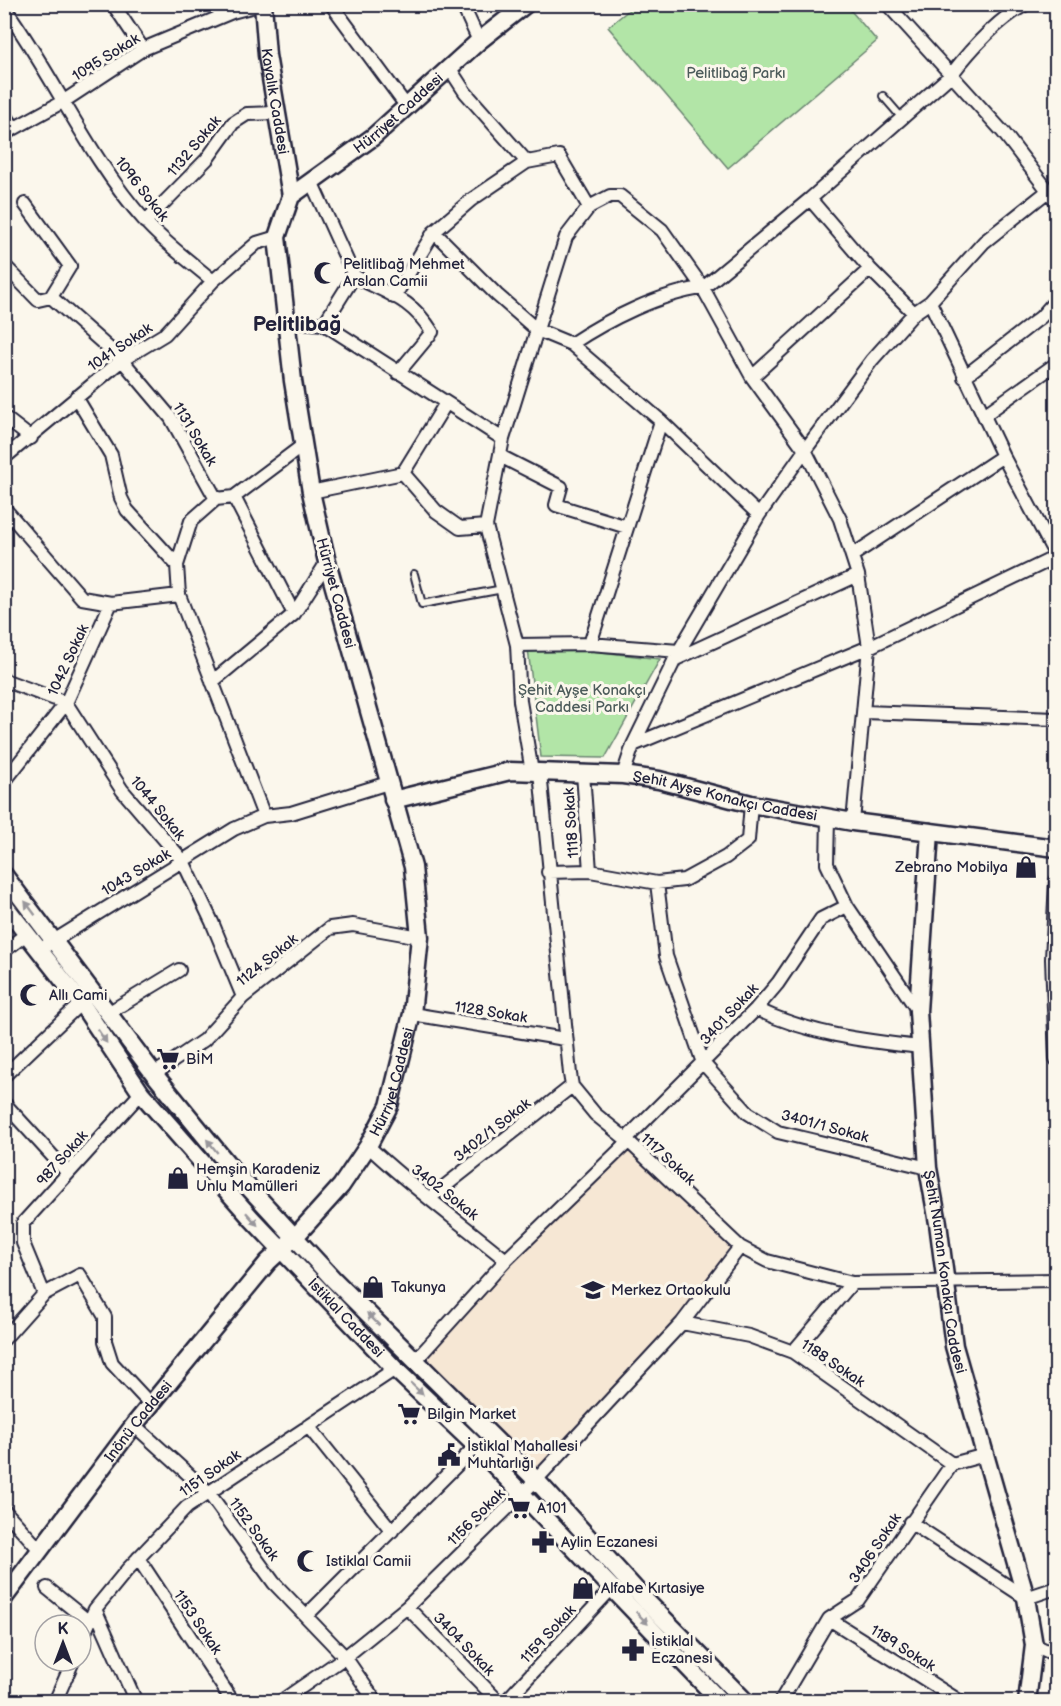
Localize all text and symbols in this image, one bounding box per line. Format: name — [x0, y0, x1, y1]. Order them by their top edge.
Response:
street label: 1095 Sokak — [69, 29, 144, 86]
street label: Kayalık Caddesi — [256, 47, 293, 156]
park label: Pelitlibağ Parkı — [686, 64, 786, 83]
street label: Hürriyet Caddesi — [350, 69, 447, 158]
street label: 1132 Sokak — [163, 111, 226, 181]
street label: 1096 Sokak — [110, 153, 173, 226]
place label: Pelitlibağ Mehmet Arslan Camii — [343, 255, 465, 291]
mosque icon: Pelitlibağ Mehmet Arslan Camii — [312, 260, 338, 286]
district label: Pelitlibağ — [253, 312, 341, 337]
street label: 1041 Sokak — [84, 319, 157, 376]
street label: 1131 Sokak — [168, 399, 221, 470]
street label: Hürriyet Caddesi — [312, 536, 359, 650]
street label: 1042 Sokak — [44, 621, 94, 699]
park label: Şehit Ayşe Konakçı Caddesi Parkı — [518, 681, 646, 717]
street label: Şehit Ayşe Konakçı Caddesi — [632, 767, 819, 826]
street label: 1044 Sokak — [126, 772, 190, 845]
street label: 1118 Sokak — [560, 787, 583, 859]
street label: 1043 Sokak — [98, 844, 175, 900]
shop icon: Zebrano Mobilya — [1013, 854, 1039, 880]
place label: Zebrano Mobilya — [894, 858, 1008, 877]
one-way arrow — [23, 900, 36, 916]
street label: 1124 Sokak — [233, 929, 302, 991]
street label: 3401 Sokak — [696, 979, 763, 1049]
mosque icon: Allı Cami — [18, 982, 44, 1008]
place label: Allı Cami — [49, 986, 108, 1005]
street label: 1128 Sokak — [453, 997, 529, 1028]
street label: Hürriyet Caddesi — [366, 1026, 418, 1140]
one-way arrow — [97, 1027, 108, 1044]
supermarket icon: BİM — [155, 1046, 181, 1072]
place label: BİM — [186, 1050, 214, 1069]
street label: 3402/1 Sokak — [450, 1094, 535, 1166]
street label: 3401/1 Sokak — [779, 1106, 871, 1147]
street label: 987 Sokak — [33, 1126, 93, 1190]
street label: 1117 Sokak — [636, 1129, 700, 1190]
one-way arrow — [206, 1138, 219, 1154]
place label: Hemşin Karadeniz Unlu Mamülleri — [196, 1160, 321, 1196]
street label: 3402 Sokak — [407, 1160, 483, 1225]
shop icon: Hemşin Karadeniz Unlu Mamülleri — [165, 1165, 191, 1191]
street label: Şehit Numan Konakçı Caddesi — [919, 1169, 970, 1376]
one-way arrow — [245, 1211, 258, 1226]
street label: İstiklal Caddesi — [303, 1274, 388, 1362]
shop icon: Takunya — [360, 1274, 386, 1300]
school or university icon: Merkez Ortaokulu — [580, 1277, 606, 1303]
place label: Takunya — [391, 1278, 446, 1297]
place label: Merkez Ortaokulu — [611, 1281, 731, 1300]
one-way arrow — [367, 1313, 381, 1327]
street label: 1188 Sokak — [797, 1335, 869, 1392]
street label: Inönü Caddesi — [101, 1377, 177, 1466]
one-way arrow — [410, 1381, 424, 1395]
supermarket icon: Bilgin Market — [396, 1401, 422, 1427]
place label: Bilgin Market — [427, 1405, 517, 1424]
place label: İstiklal Mahallesi Muhtarlığı — [467, 1437, 578, 1473]
public building icon: İstiklal Mahallesi Muhtarlığı — [436, 1442, 462, 1468]
street label: 1151 Sokak — [176, 1445, 245, 1501]
street label: 1156 Sokak — [444, 1484, 510, 1550]
street label: 1152 Sokak — [224, 1494, 283, 1565]
supermarket icon: A101 — [506, 1495, 532, 1521]
place label: A101 — [537, 1499, 567, 1518]
street label: 3406 Sokak — [845, 1509, 906, 1587]
pharmacy icon: Aylin Eczanesi — [530, 1529, 556, 1555]
place label: Aylin Eczanesi — [561, 1533, 658, 1552]
mosque icon: Istiklal Camii — [295, 1548, 321, 1574]
place label: Istiklal Camii — [326, 1552, 411, 1571]
shop icon: Alfabe Kırtasiye — [570, 1575, 596, 1601]
place label: Alfabe Kırtasiye — [601, 1579, 705, 1598]
street label: 1153 Sokak — [169, 1586, 226, 1659]
street label: 1159 Sokak — [516, 1601, 581, 1668]
street label: 3404 Sokak — [429, 1609, 499, 1680]
one-way arrow — [634, 1611, 648, 1625]
north arrow — [33, 1613, 93, 1673]
text: K — [58, 1620, 69, 1639]
street label: 1189 Sokak — [867, 1621, 939, 1676]
place label: İstiklal Eczanesi — [651, 1632, 713, 1668]
pharmacy icon: İstiklal Eczanesi — [620, 1637, 646, 1663]

